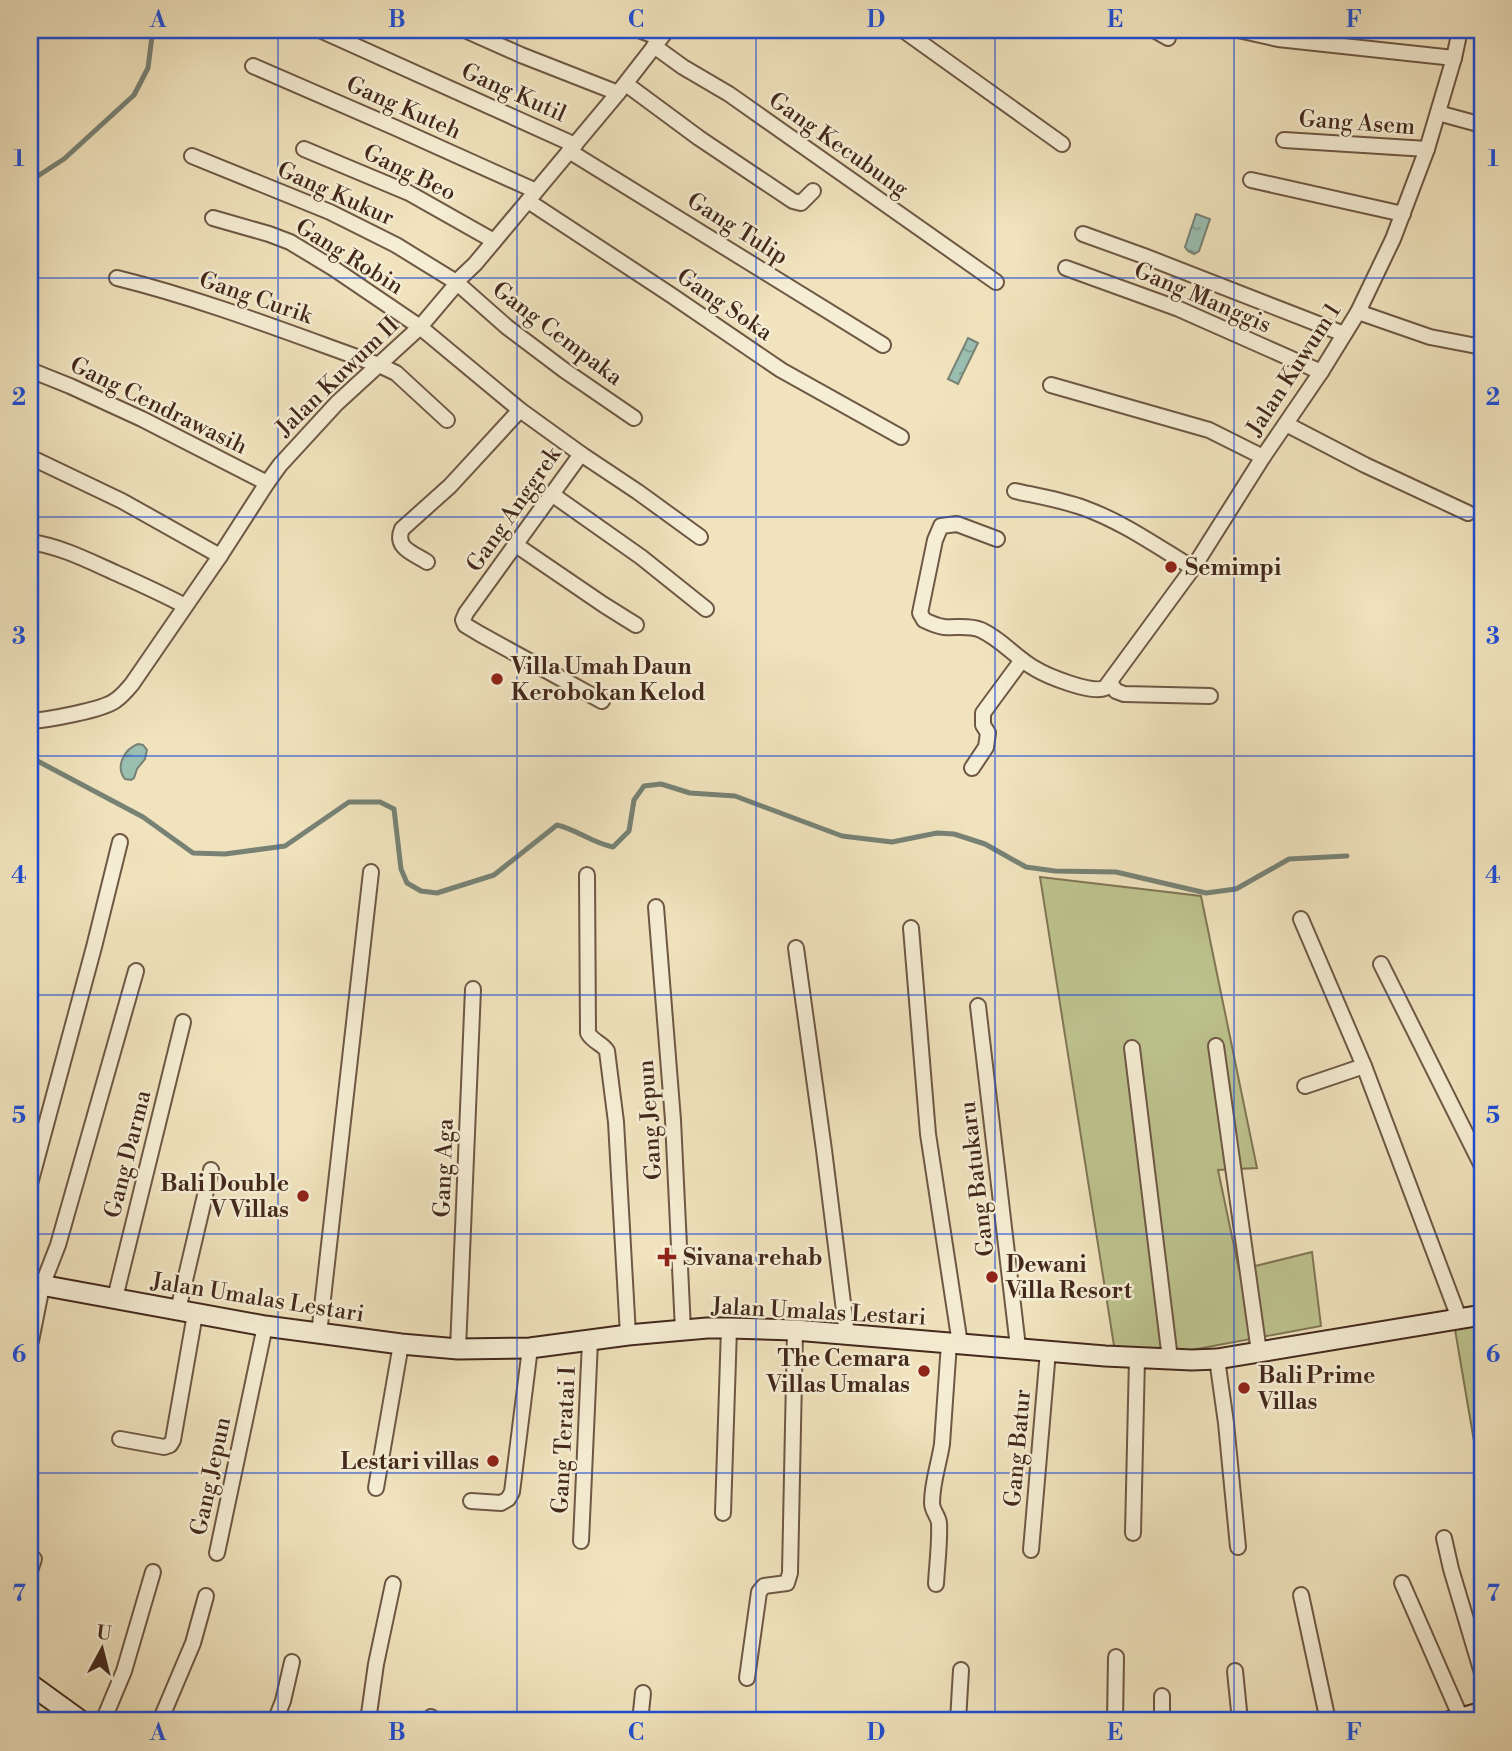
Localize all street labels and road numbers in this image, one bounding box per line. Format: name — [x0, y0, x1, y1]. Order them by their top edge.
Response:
street label: Gang Kutil — [457, 57, 570, 129]
street label: Gang Kuteh — [342, 70, 465, 146]
street label: Gang Kecubung — [763, 86, 914, 203]
street label: Gang Asem — [1298, 105, 1416, 141]
street label: Gang Beo — [359, 138, 460, 207]
street label: Gang Kukur — [273, 156, 398, 232]
street label: Gang Tulip — [682, 187, 793, 271]
street label: Gang Robin — [290, 213, 409, 301]
street label: Gang Manggis — [1130, 256, 1275, 339]
street label: Gang Soka — [671, 263, 778, 347]
street label: Gang Curik — [195, 266, 317, 331]
street label: Gang Cempaka — [487, 276, 628, 392]
street label: Jalan Kuwum 1 — [1240, 298, 1347, 442]
street label: Jalan Kuwum II — [270, 311, 405, 443]
street label: Gang Cendrawasih — [65, 351, 252, 461]
street label: Gang Anggrek — [460, 441, 568, 577]
street label: Gang Jepun — [632, 1059, 668, 1181]
street label: Gang Darma — [99, 1087, 157, 1221]
street label: Gang Batukaru — [954, 1100, 1000, 1258]
street label: Gang Aga — [428, 1118, 460, 1218]
street label: Jalan Umalas Lestari — [149, 1267, 366, 1329]
street label: Jalan Umalas Lestari — [710, 1292, 927, 1332]
street label: Gang Teratai I — [546, 1365, 582, 1514]
street label: Gang Batur — [999, 1388, 1037, 1508]
street label: Gang Jepun — [185, 1414, 237, 1538]

